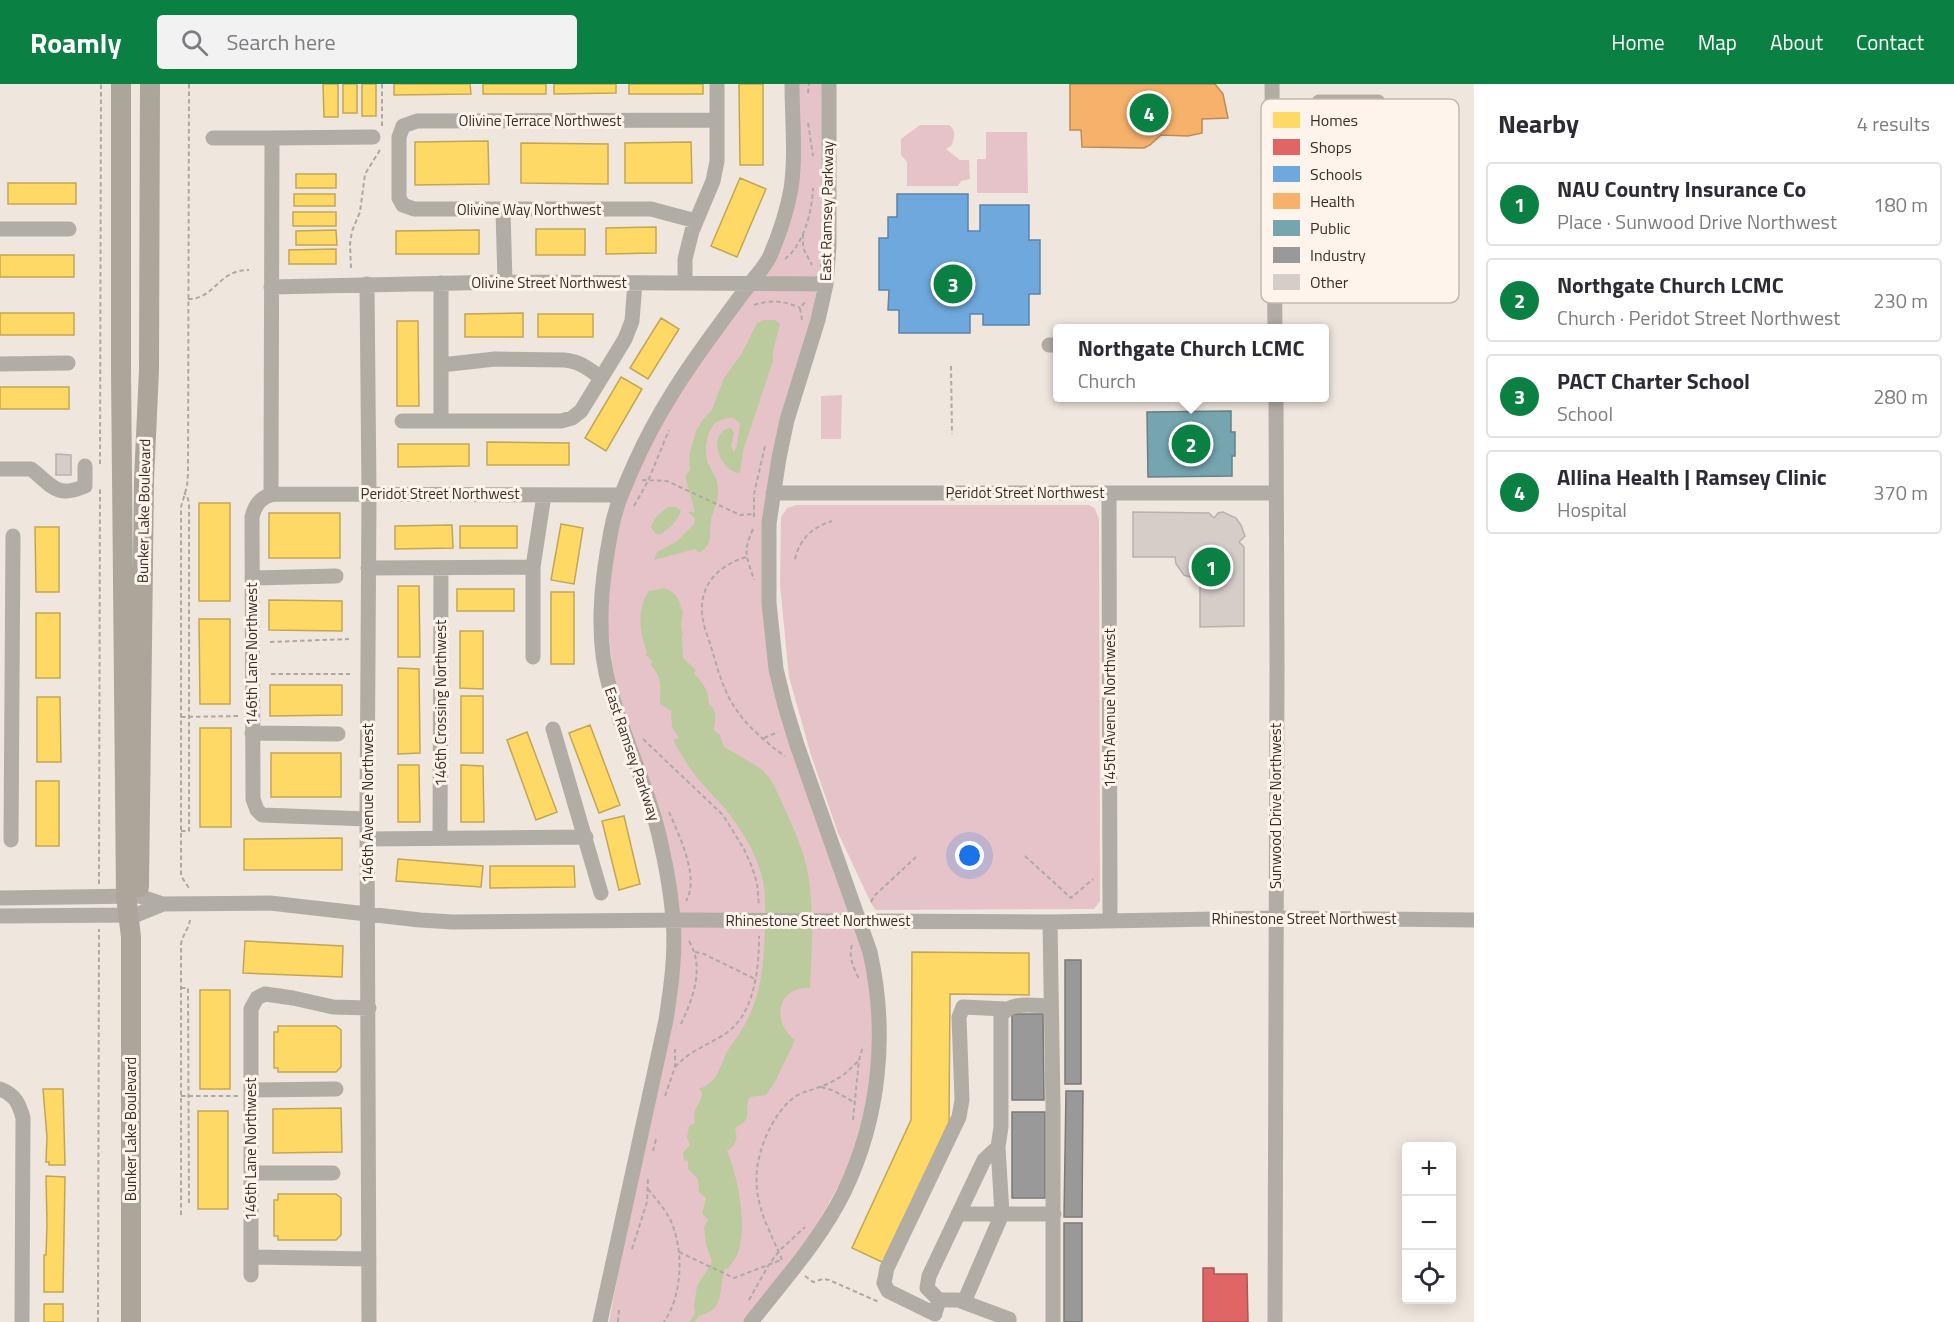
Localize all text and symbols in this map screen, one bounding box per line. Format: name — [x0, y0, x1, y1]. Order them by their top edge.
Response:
search box — [157, 15, 577, 69]
text: Roamly — [30, 21, 121, 64]
text: Search here — [226, 25, 336, 59]
icon: search — [178, 26, 211, 59]
text: Home — [1611, 26, 1665, 58]
text: Map — [1698, 26, 1737, 58]
text: About — [1770, 26, 1823, 58]
text: Contact — [1856, 26, 1924, 58]
pin: 4 — [1130, 90, 1168, 135]
legend — [1261, 99, 1459, 303]
text: Nearby — [1498, 104, 1579, 143]
text: Homes — [1310, 108, 1358, 132]
text: 4 results — [1857, 108, 1930, 139]
street label: Olivine Terrace Northwest — [459, 109, 622, 132]
text: Shops — [1310, 135, 1352, 159]
street label: East Ramsey Parkway — [814, 141, 839, 281]
text: Schools — [1310, 162, 1362, 186]
text: NAU Country Insurance Co — [1557, 172, 1806, 206]
text: Health — [1310, 189, 1355, 213]
text: 1 — [1514, 189, 1525, 220]
text: 180 m — [1873, 189, 1928, 220]
street label: Olivine Way Northwest — [457, 198, 602, 221]
text: Place · Sunwood Drive Northwest — [1557, 206, 1837, 237]
text: Public — [1310, 216, 1351, 240]
text: Industry — [1310, 243, 1366, 267]
pin: 3 — [934, 262, 972, 306]
text: Northgate Church LCMC — [1557, 268, 1784, 302]
text: Other — [1310, 270, 1349, 294]
street label: Olivine Street Northwest — [471, 271, 628, 294]
text: 2 — [1514, 285, 1525, 316]
text: 230 m — [1873, 285, 1928, 316]
text: Church · Peridot Street Northwest — [1557, 302, 1840, 333]
popup — [1053, 324, 1329, 402]
text: Northgate Church LCMC — [1078, 331, 1304, 365]
text: PACT Charter School — [1557, 364, 1750, 398]
text: Church — [1078, 365, 1136, 396]
text: 3 — [1514, 381, 1525, 412]
text: 280 m — [1873, 381, 1928, 412]
text: School — [1557, 398, 1613, 429]
pin: 2 — [1172, 422, 1210, 466]
street label: Bunker Lake Boulevard — [131, 439, 156, 583]
text: Allina Health | Ramsey Clinic — [1557, 460, 1827, 494]
text: 4 — [1514, 477, 1525, 508]
text: 370 m — [1873, 477, 1928, 508]
street label: Peridot Street Northwest — [946, 481, 1105, 504]
street label: Peridot Street Northwest — [361, 482, 520, 505]
text: Hospital — [1557, 494, 1627, 525]
pin: 1 — [1192, 544, 1230, 590]
street label: 146th Lane Northwest — [240, 582, 263, 726]
street label: 146th Crossing Northwest — [429, 619, 452, 786]
street label: 145th Avenue Northwest — [1098, 627, 1121, 788]
street label: East Ramsey Parkway — [599, 684, 666, 824]
street label: 146th Avenue Northwest — [356, 722, 379, 883]
street label: Sunwood Drive Northwest — [1264, 722, 1287, 889]
your location — [955, 841, 984, 870]
street label: Rhinestone Street Northwest — [1212, 907, 1397, 930]
street label: Rhinestone Street Northwest — [726, 909, 911, 932]
street label: Bunker Lake Boulevard — [119, 1057, 142, 1201]
street label: 146th Lane Northwest — [239, 1077, 262, 1221]
map controls — [1402, 1142, 1456, 1304]
button: + — [1402, 1142, 1456, 1196]
button: − — [1402, 1196, 1456, 1250]
button: locate — [1402, 1250, 1456, 1304]

